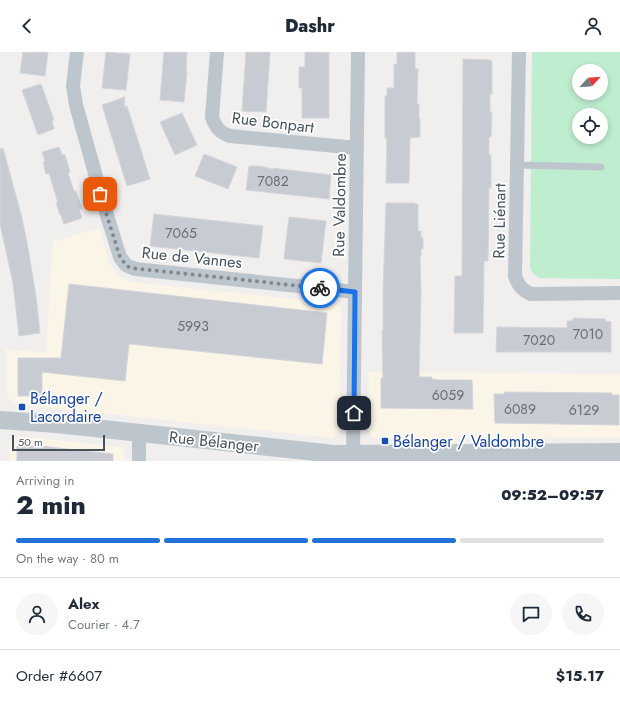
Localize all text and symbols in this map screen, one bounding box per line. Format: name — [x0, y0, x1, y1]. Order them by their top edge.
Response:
text: Dashr — [285, 13, 335, 39]
icon: back — [16, 15, 38, 37]
icon: person — [582, 15, 604, 37]
north arrow — [572, 64, 608, 100]
map controls — [572, 64, 608, 144]
street label: Rue Bonpart — [231, 106, 315, 139]
button: locate — [572, 108, 608, 144]
street label: Rue Valdombre — [327, 153, 352, 257]
house number: 7082 — [257, 171, 289, 191]
pin — [83, 177, 117, 211]
icon: bag — [89, 183, 111, 205]
street label: Rue Liénart — [487, 183, 512, 259]
house number: 7065 — [165, 223, 197, 243]
street label: Rue de Vannes — [141, 241, 243, 274]
courier — [300, 268, 340, 308]
icon: bike — [309, 277, 331, 299]
house number: 5993 — [177, 316, 209, 336]
house number: 7010 — [573, 324, 603, 344]
house number: 7020 — [523, 330, 555, 350]
house number: 6059 — [432, 385, 464, 405]
place label: Bélanger / Lacordaire — [30, 387, 103, 428]
pin — [337, 396, 371, 430]
house number: 6089 — [504, 399, 536, 419]
house number: 6129 — [569, 400, 599, 420]
marker: Bélanger / Lacordaire — [17, 402, 27, 412]
icon: home — [343, 402, 365, 424]
street label: Rue Bélanger — [168, 425, 261, 458]
place label: Bélanger / Valdombre — [393, 430, 544, 453]
scale bar — [12, 433, 105, 452]
text: 50 m — [18, 434, 43, 450]
marker: Bélanger / Valdombre — [380, 436, 390, 446]
text: Arriving in — [16, 471, 74, 490]
text: 09:52–09:57 — [501, 484, 604, 506]
text: 2 min — [16, 486, 86, 524]
text: On the way · 80 m — [16, 549, 119, 568]
button: person — [16, 593, 58, 635]
text: Alex — [68, 593, 99, 615]
button: chat — [510, 593, 552, 635]
button: phone — [562, 593, 604, 635]
text: Courier · 4.7 — [68, 615, 140, 634]
text: Order #6607 — [16, 665, 102, 687]
text: $15.17 — [556, 665, 604, 687]

